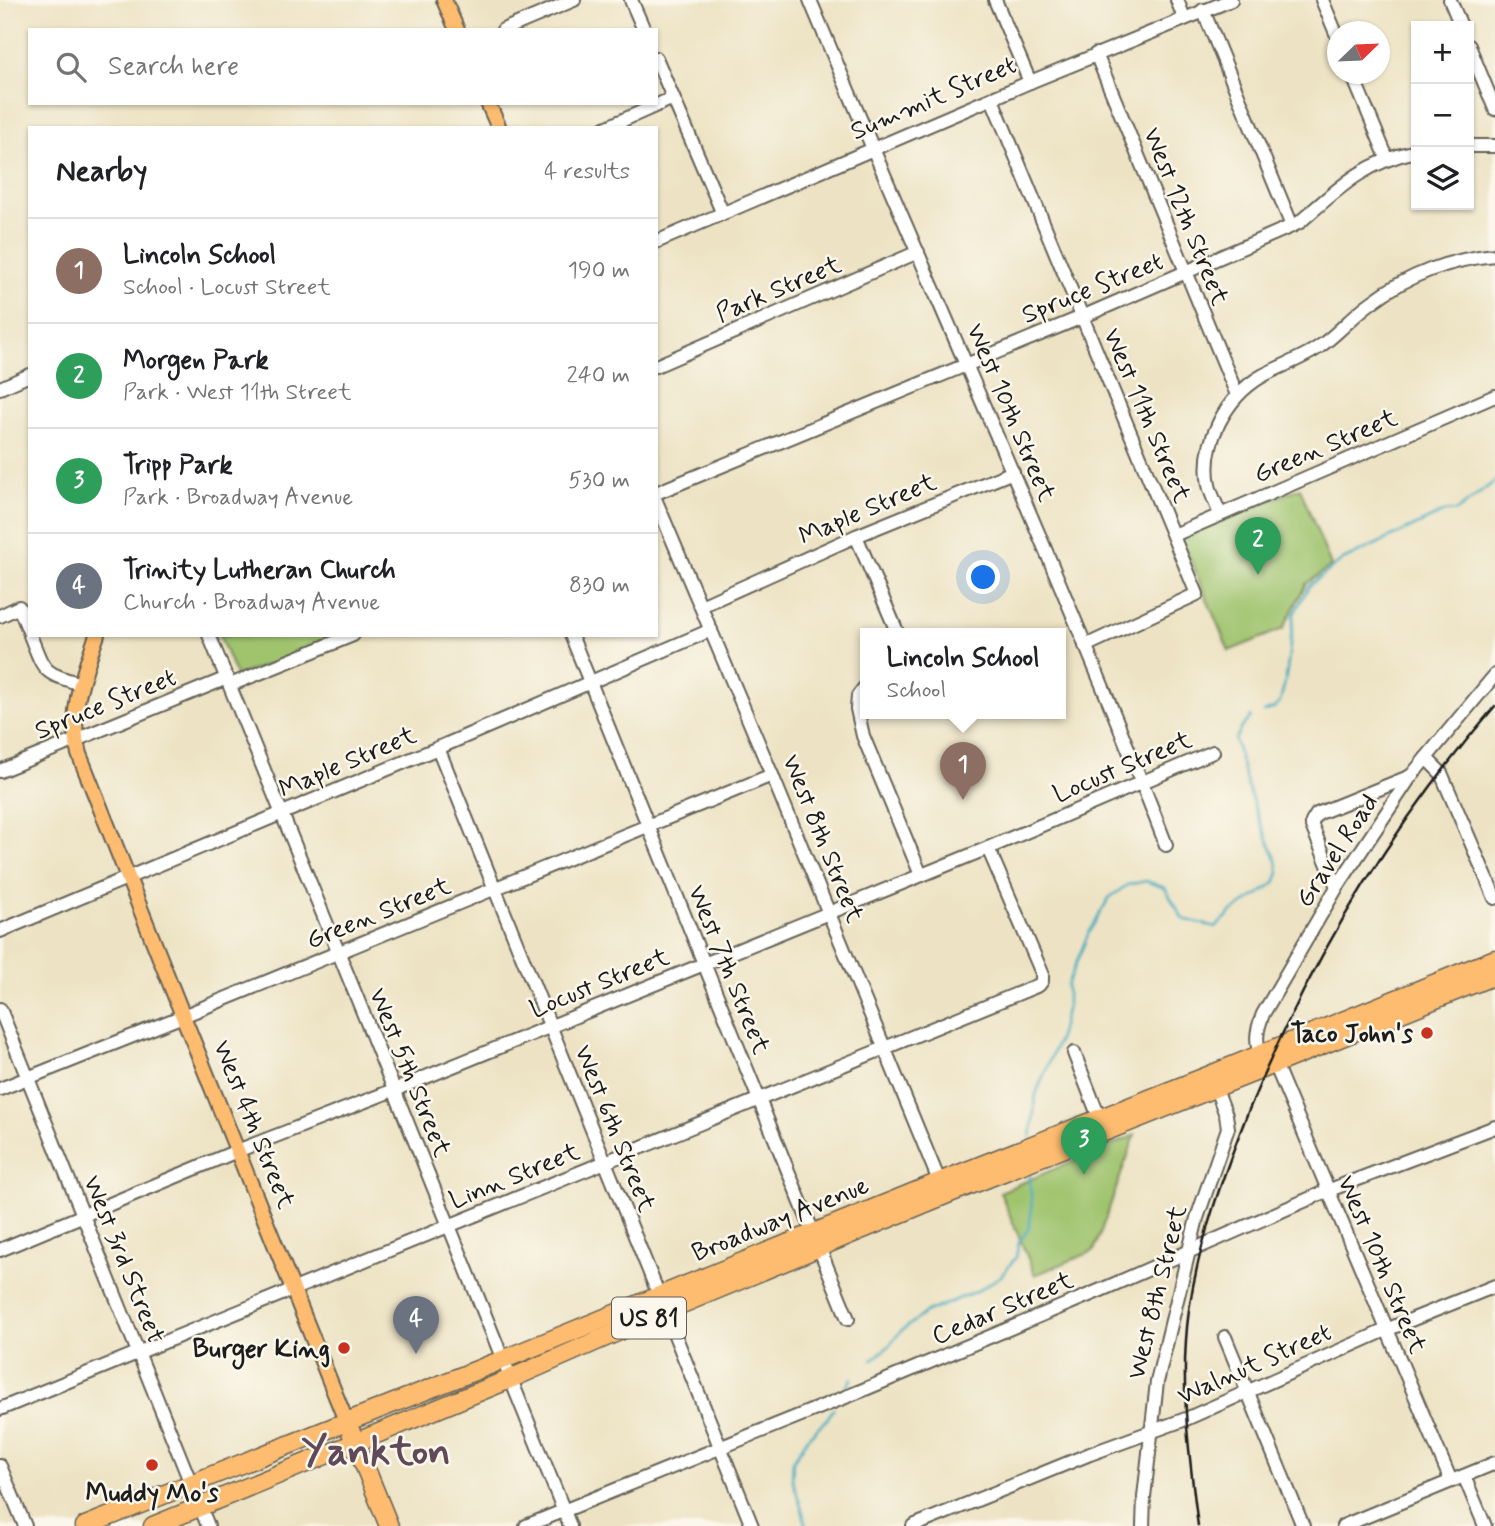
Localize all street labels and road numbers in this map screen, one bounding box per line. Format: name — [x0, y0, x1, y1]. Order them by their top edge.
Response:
street label: Summit Street — [846, 49, 1022, 149]
street label: West 12th Street — [1134, 123, 1236, 311]
street label: Spruce Street — [1017, 245, 1169, 333]
street label: Park Street — [711, 248, 847, 332]
street label: West 10th Street — [957, 319, 1063, 507]
street label: West 11th Street — [1094, 323, 1198, 508]
street label: Green Street — [1249, 401, 1403, 492]
street label: Maple Street — [794, 466, 942, 554]
street label: Spruce Street — [30, 661, 182, 749]
street label: Maple Street — [274, 719, 422, 807]
street label: Locust Street — [1048, 723, 1197, 812]
street label: West 8th Street — [773, 750, 871, 928]
street label: Gravel Road — [1288, 788, 1387, 914]
street label: Green Street — [302, 869, 456, 958]
street label: West 7th Street — [679, 880, 778, 1059]
street label: Locust Street — [525, 940, 675, 1027]
street label: West 5th Street — [360, 983, 458, 1162]
street label: West 4th Street — [204, 1035, 302, 1214]
street label: West 6th Street — [565, 1040, 663, 1217]
street label: Linn Street — [445, 1135, 585, 1218]
street label: Broadway Avenue — [687, 1169, 874, 1271]
street label: West 3rd Street — [74, 1171, 172, 1349]
street label: West 10th Street — [1328, 1171, 1434, 1359]
street label: West 8th Street — [1120, 1202, 1196, 1383]
street label: Cedar Street — [927, 1264, 1079, 1354]
road number: US 81 — [612, 1298, 686, 1338]
street label: Walnut Street — [1173, 1316, 1337, 1414]

